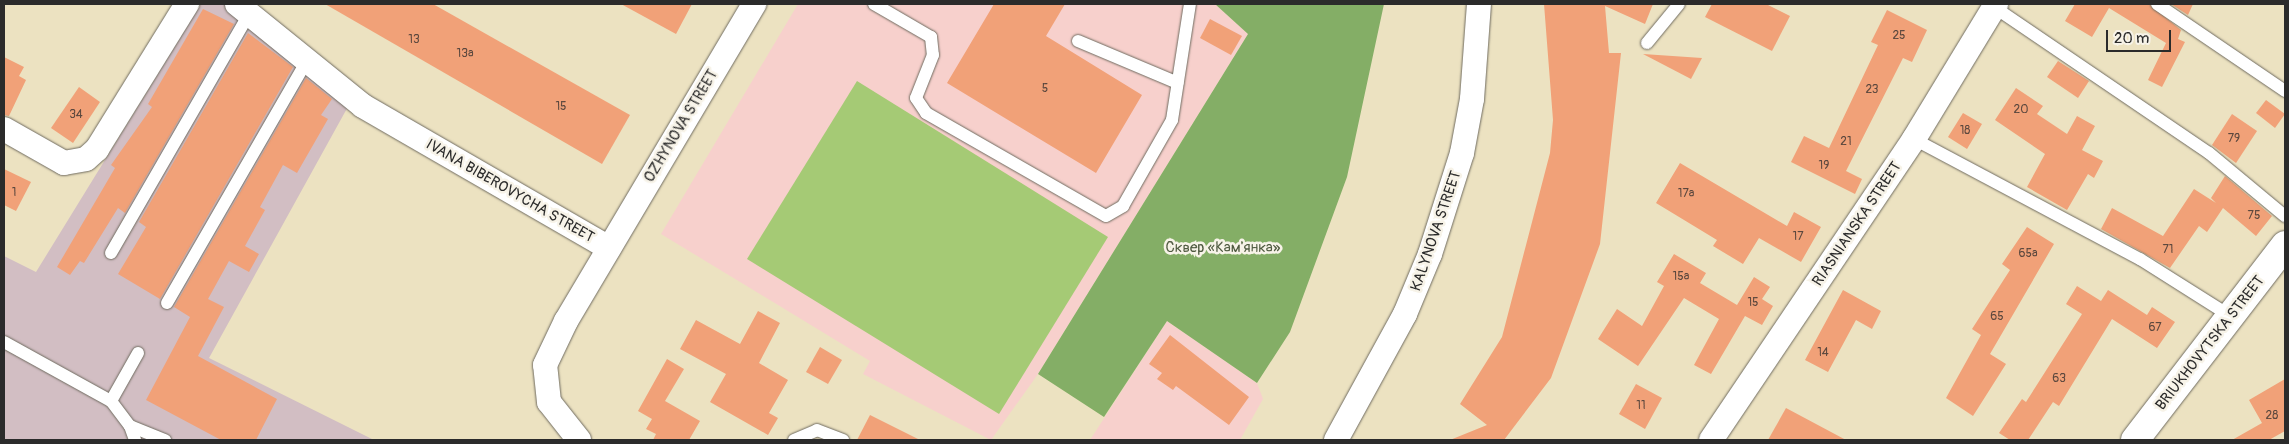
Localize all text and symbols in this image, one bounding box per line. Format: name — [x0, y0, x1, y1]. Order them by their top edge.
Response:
scale bar — [2109, 20, 2174, 52]
house number: 25 — [1892, 29, 1906, 43]
text: 20 m — [2114, 29, 2149, 48]
house number: 13 — [408, 33, 420, 47]
house number: 13а — [457, 47, 473, 61]
street label: OZHYNOVA STREET — [640, 66, 722, 186]
house number: 5 — [1042, 82, 1048, 96]
house number: 23 — [1865, 83, 1879, 97]
house number: 15 — [555, 100, 567, 114]
house number: 20 — [2014, 103, 2028, 117]
house number: 34 — [69, 108, 83, 122]
house number: 18 — [1960, 124, 1970, 138]
house number: 79 — [2228, 132, 2240, 146]
street label: IVANA BIBEROVYCHA STREET — [423, 135, 597, 247]
house number: 21 — [1840, 135, 1852, 149]
street label: RIASNIANSKA STREET — [1809, 158, 1905, 290]
house number: 19 — [1819, 159, 1829, 173]
street label: KALYNOVA STREET — [1407, 168, 1465, 294]
house number: 1 — [12, 186, 16, 200]
house number: 17а — [1678, 187, 1694, 201]
house number: 75 — [2248, 209, 2260, 223]
house number: 17 — [1792, 230, 1804, 244]
park label: Сквер «Кам'янка» — [1166, 239, 1280, 257]
house number: 71 — [2162, 243, 2174, 257]
house number: 65а — [2018, 247, 2038, 261]
house number: 15а — [1673, 270, 1689, 284]
street label: BRIUKHOVYTSKA STREET — [2152, 272, 2268, 414]
house number: 15 — [1747, 296, 1759, 310]
house number: 65 — [1990, 310, 2004, 324]
house number: 67 — [2148, 321, 2162, 335]
house number: 14 — [1817, 346, 1829, 360]
house number: 63 — [2052, 372, 2066, 386]
house number: 11 — [1636, 399, 1646, 413]
house number: 28 — [2266, 409, 2278, 423]

